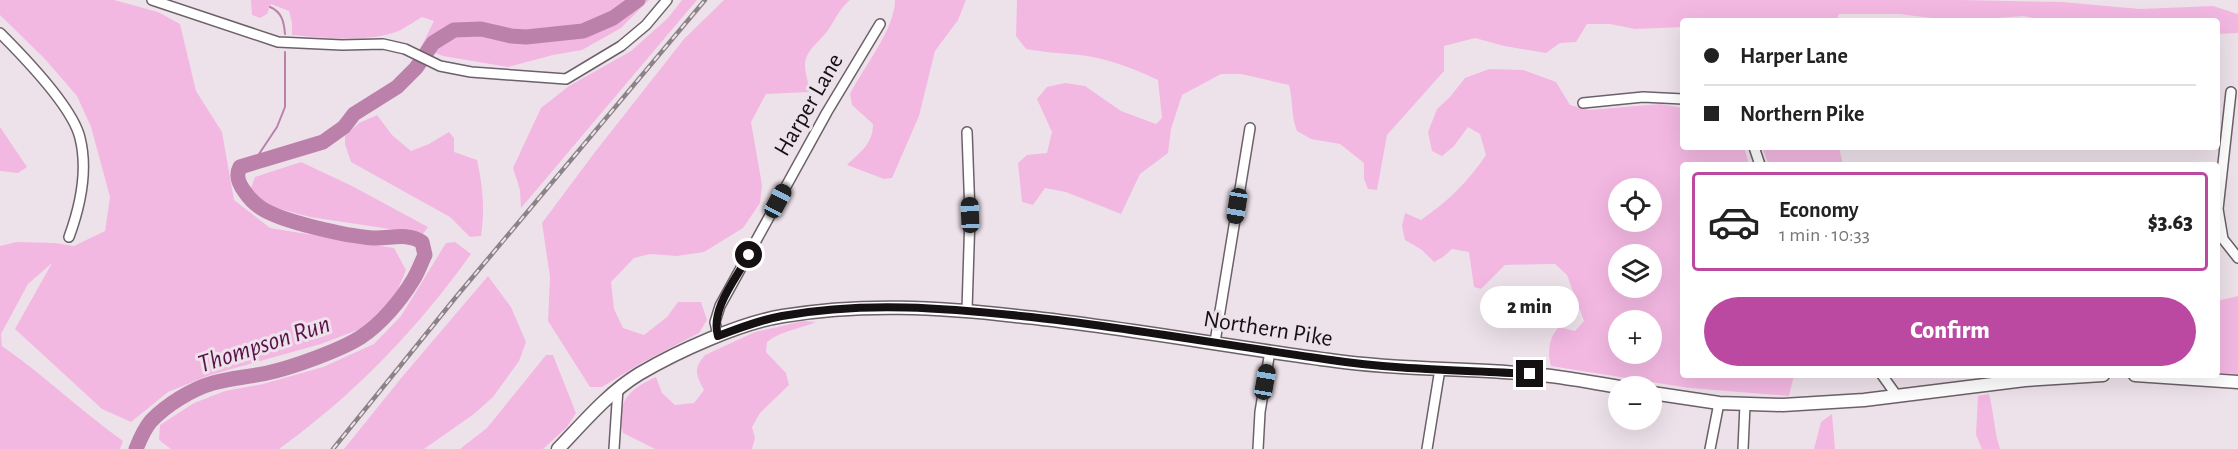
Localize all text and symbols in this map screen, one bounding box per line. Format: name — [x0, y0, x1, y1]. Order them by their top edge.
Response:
text: Harper Lane — [1740, 45, 1848, 67]
street label: Harper Lane — [770, 50, 848, 160]
text: Northern Pike — [1740, 103, 1864, 125]
map controls — [1608, 178, 1662, 430]
button: locate — [1608, 178, 1662, 232]
car — [762, 181, 794, 221]
car — [1225, 187, 1249, 225]
icon: car — [1707, 195, 1761, 249]
car — [960, 197, 980, 233]
text: Economy — [1779, 199, 1859, 221]
text: $3.63 — [2148, 211, 2193, 233]
text: 1 min · 10:33 — [1779, 225, 1870, 245]
route start — [735, 241, 762, 268]
button: layers — [1608, 244, 1662, 298]
callout: 2 min — [1480, 287, 1580, 329]
text: 2 min — [1507, 297, 1552, 317]
button: Confirm — [1704, 297, 2196, 366]
street label: Northern Pike — [1202, 307, 1334, 351]
water label: Thompson Run — [195, 310, 333, 378]
button: + — [1608, 310, 1662, 364]
route end — [1516, 360, 1543, 387]
car — [1253, 363, 1277, 401]
button: − — [1608, 376, 1662, 430]

